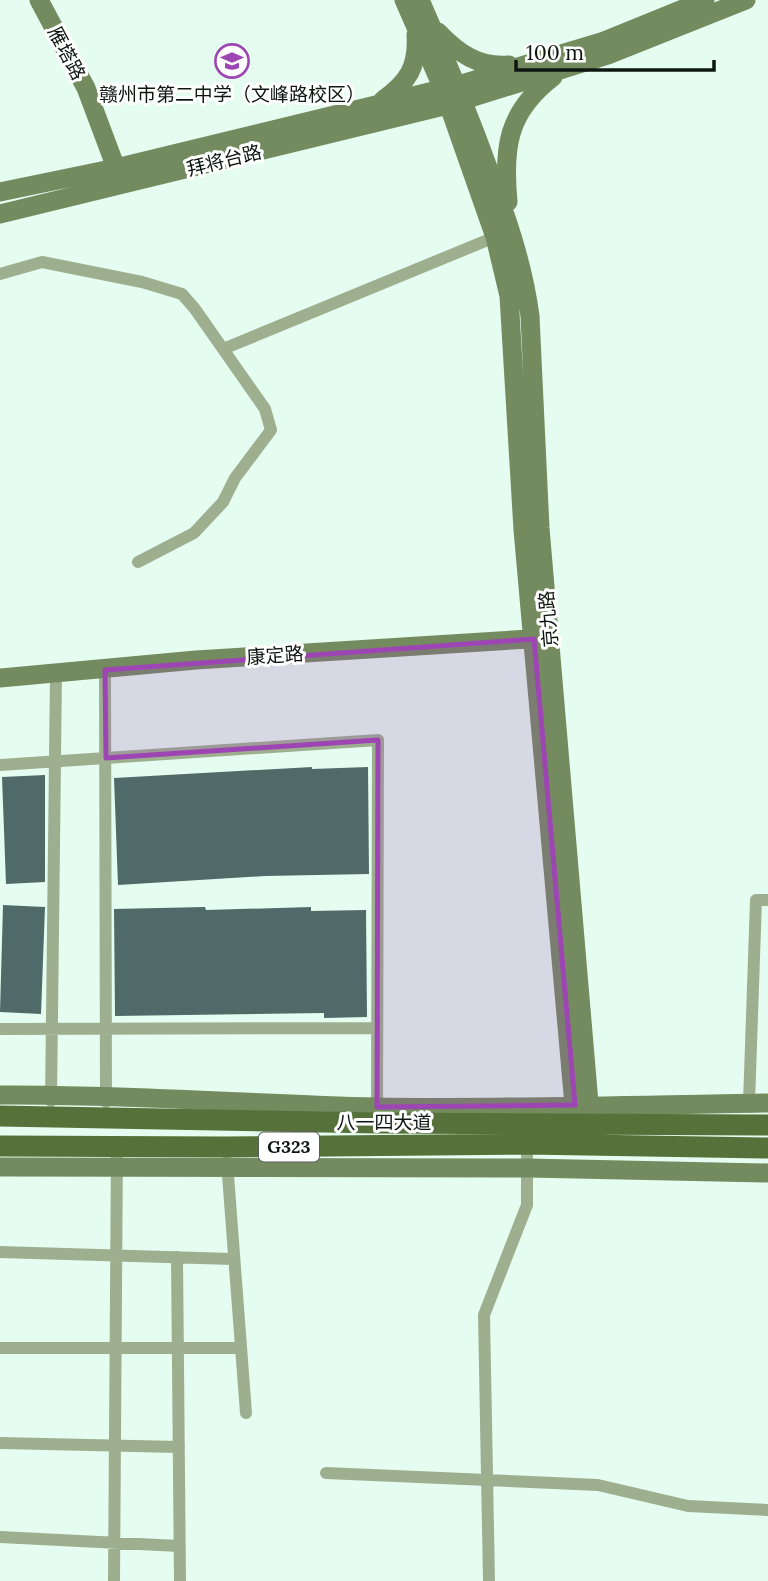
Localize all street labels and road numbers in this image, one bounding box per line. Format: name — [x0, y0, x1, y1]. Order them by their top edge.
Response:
street label: 雁塔路 — [43, 22, 91, 84]
street label: 拜将台路 — [184, 139, 264, 181]
street label: 京九路 — [534, 590, 562, 648]
street label: 康定路 — [246, 641, 304, 669]
street label: 八一四大道 — [336, 1110, 432, 1134]
road number: G323 — [259, 1132, 319, 1162]

